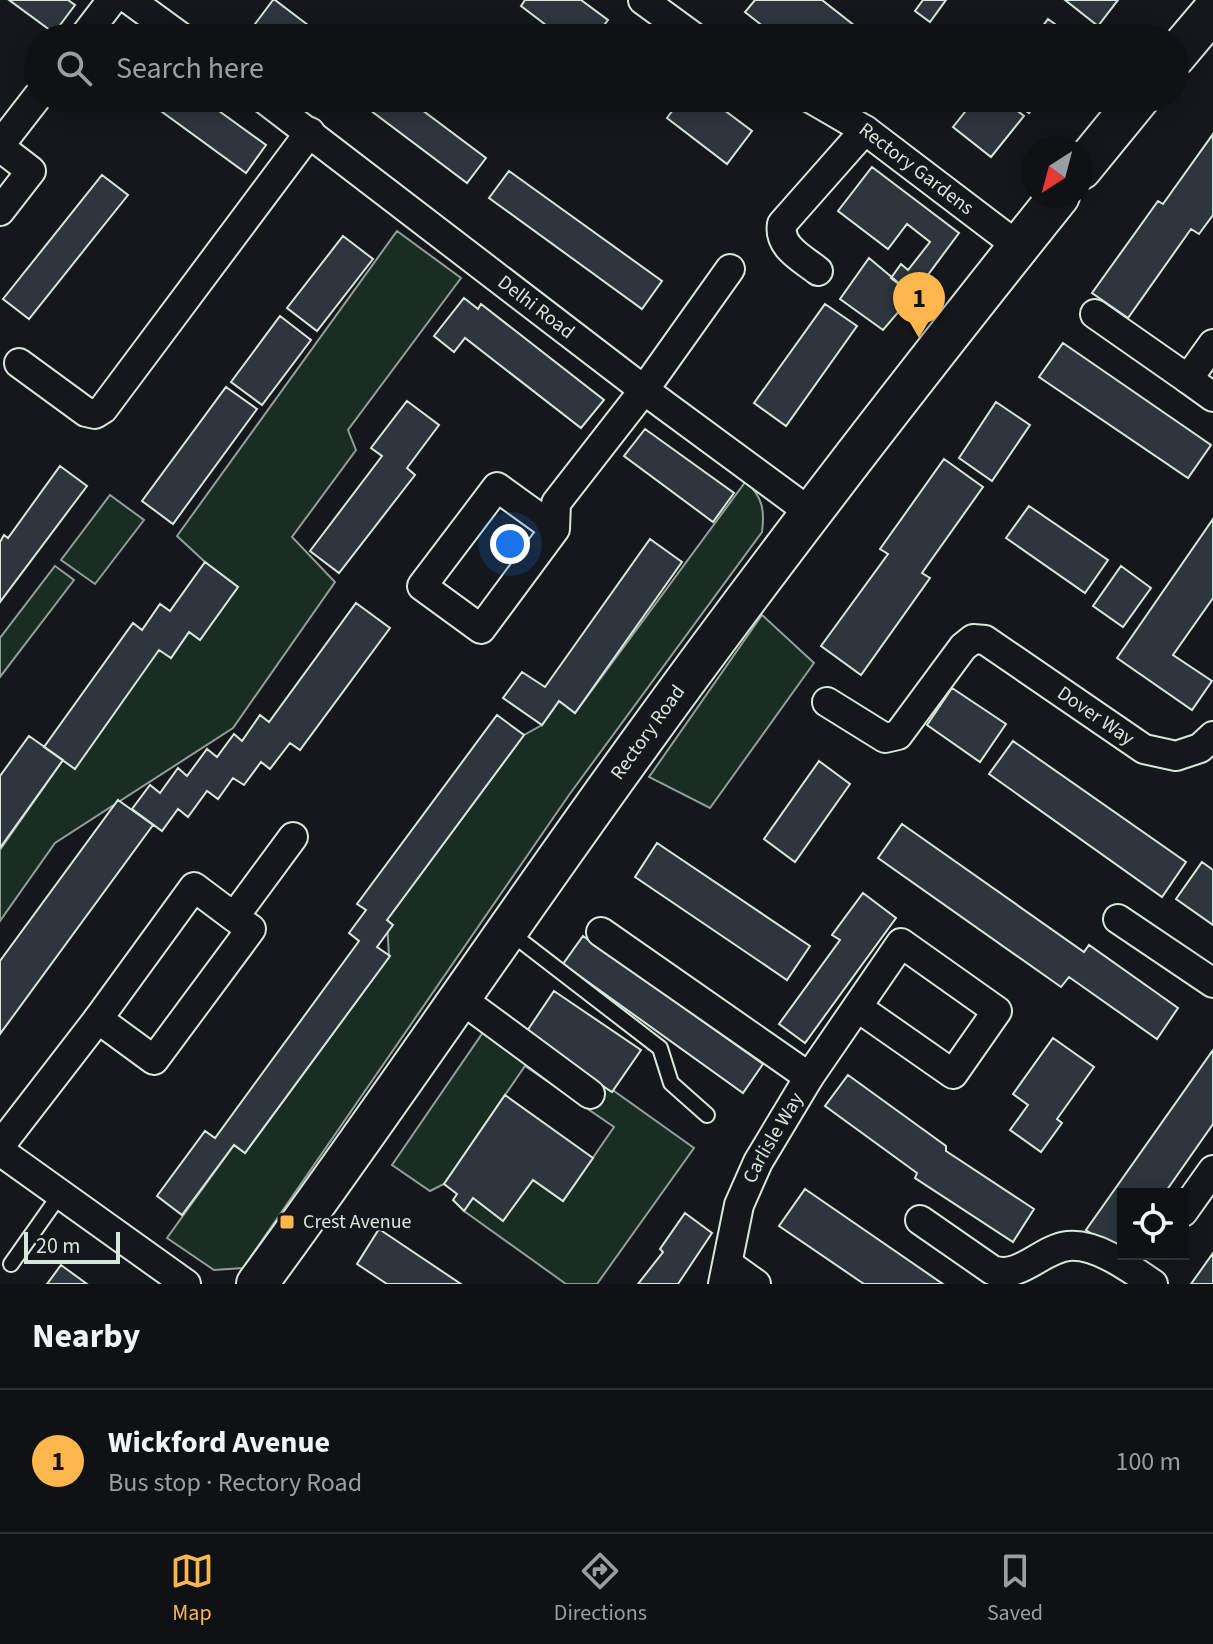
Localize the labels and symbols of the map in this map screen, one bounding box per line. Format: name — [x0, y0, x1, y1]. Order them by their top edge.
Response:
street label: Rectory Gardens — [853, 116, 980, 222]
north arrow — [1021, 136, 1093, 208]
street label: Delhi Road — [492, 269, 580, 346]
pin: 1 — [893, 272, 945, 338]
your location — [490, 524, 530, 564]
street label: Rectory Road — [604, 679, 692, 786]
street label: Dover Way — [1051, 679, 1140, 753]
street label: Carlisle Way — [736, 1087, 811, 1188]
place label: Crest Avenue — [303, 1208, 412, 1236]
marker: Crest Avenue — [278, 1213, 296, 1231]
scale bar — [24, 1228, 120, 1264]

